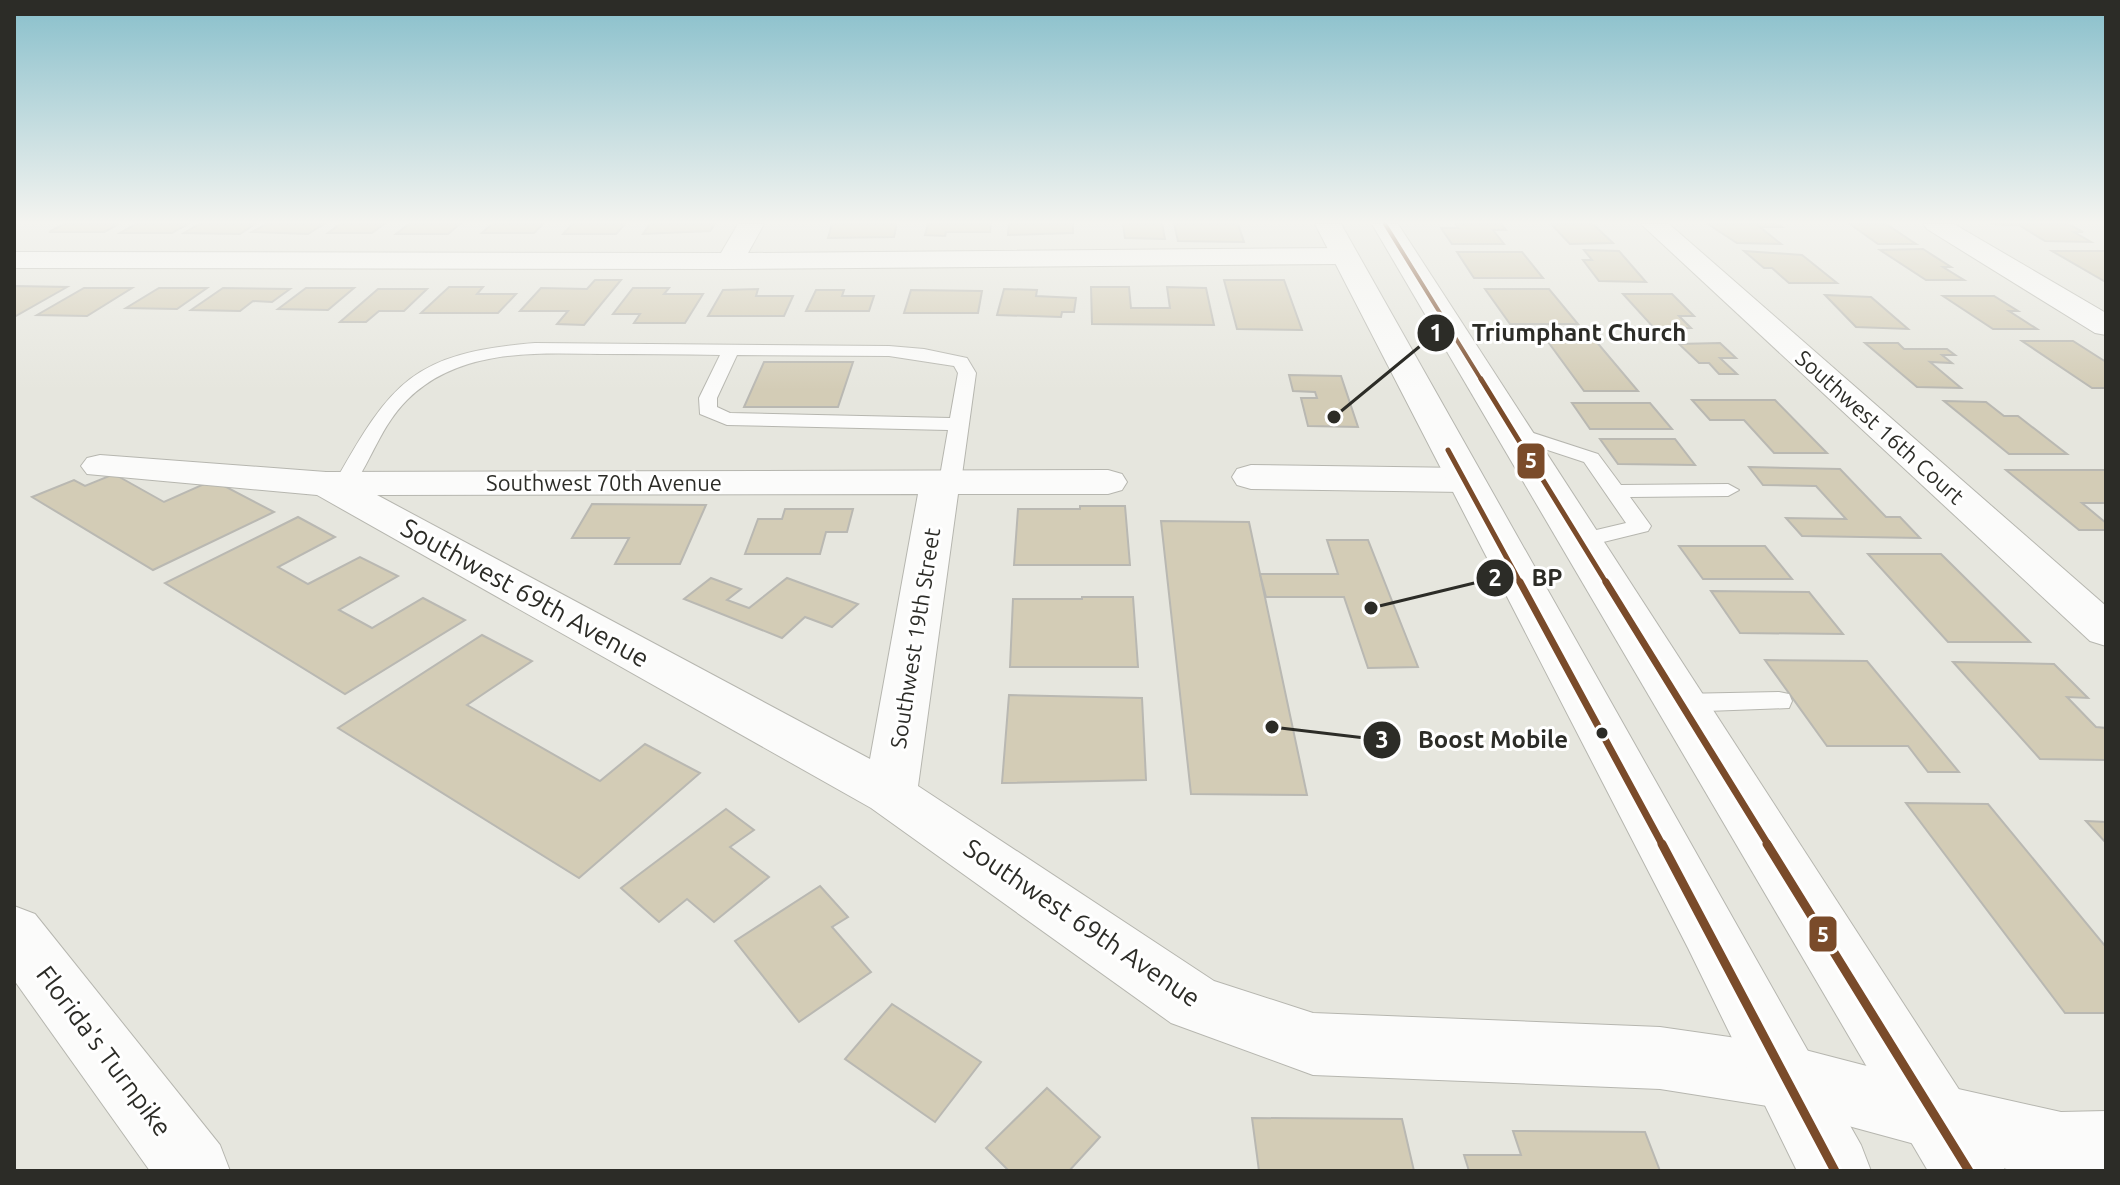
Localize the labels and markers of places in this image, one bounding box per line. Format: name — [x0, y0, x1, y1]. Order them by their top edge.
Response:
callout: Triumphant Church — [1416, 309, 1703, 357]
callout: BP — [1475, 554, 1578, 602]
callout: Boost Mobile — [1362, 716, 1584, 764]
unlabelled marker — [1594, 725, 1610, 741]

